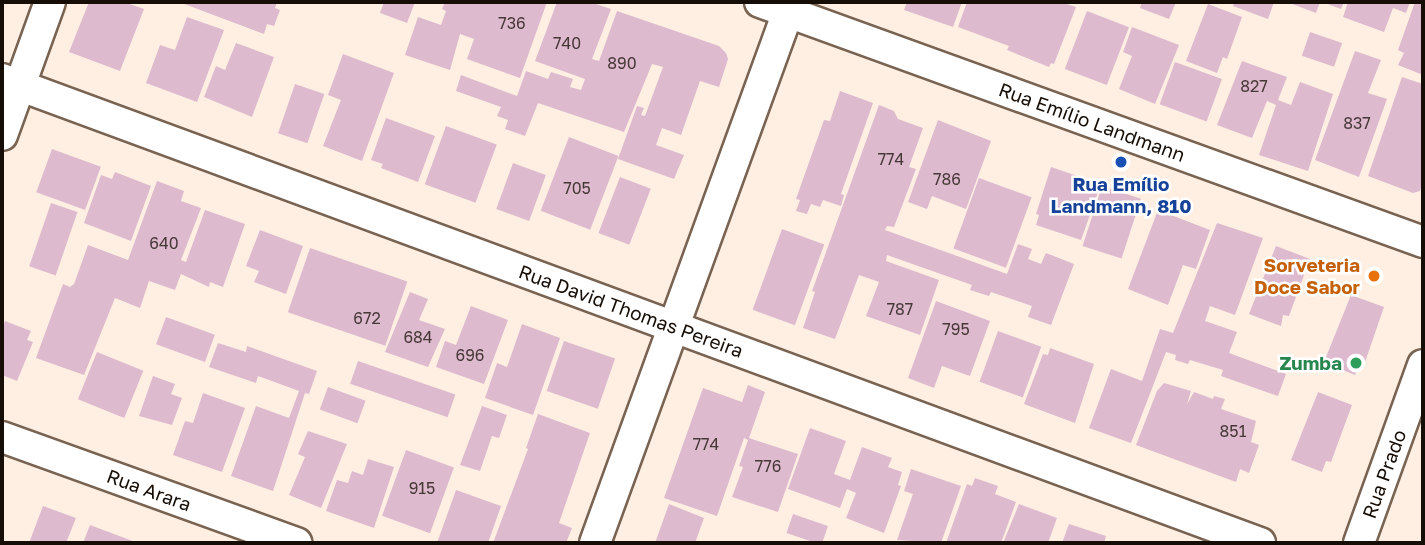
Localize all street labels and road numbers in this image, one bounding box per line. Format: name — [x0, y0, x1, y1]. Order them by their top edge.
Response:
street label: Rua Emílio Landmann — [996, 78, 1188, 166]
street label: Rua David Thomas Pereira — [516, 260, 746, 362]
street label: Rua Prado — [1357, 426, 1411, 522]
street label: Rua Arara — [104, 464, 194, 516]

